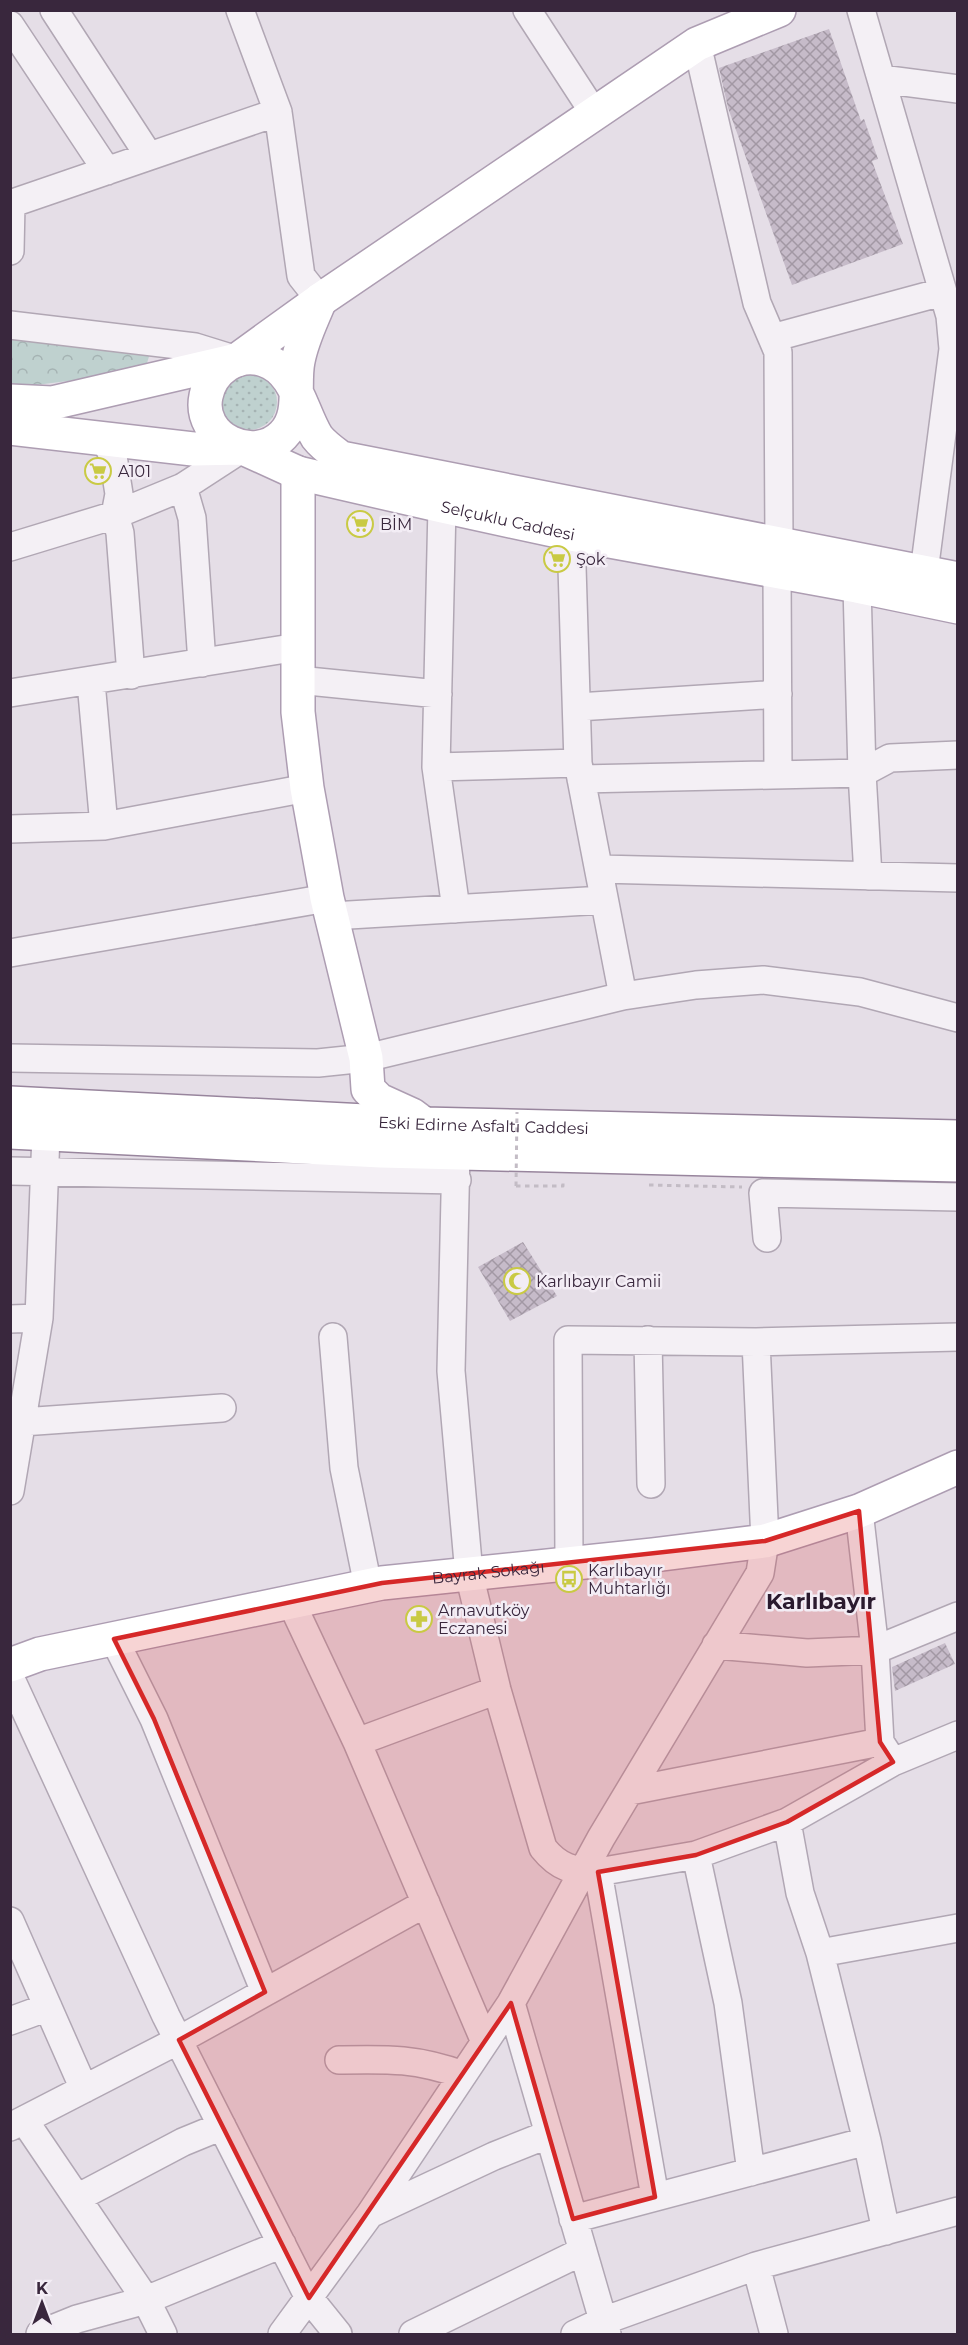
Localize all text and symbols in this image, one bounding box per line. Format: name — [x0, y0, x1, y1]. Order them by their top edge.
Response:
supermarket icon: A101 — [83, 456, 113, 486]
place label: A101 — [118, 462, 151, 481]
street label: Selçuklu Caddesi — [439, 497, 577, 544]
supermarket icon: BİM — [345, 509, 375, 539]
place label: BİM — [380, 515, 412, 534]
supermarket icon: Şok — [542, 544, 572, 574]
place label: Şok — [576, 550, 606, 569]
street label: Eski Edirne Asfaltı Caddesi — [378, 1112, 589, 1138]
mosque icon: Karlıbayır Camii — [502, 1266, 532, 1296]
place label: Karlıbayır Camii — [536, 1272, 661, 1291]
street label: Bayrak Sokağı — [431, 1557, 545, 1587]
place label: Karlıbayır Muhtarlığı — [588, 1561, 671, 1598]
bus stop icon: Karlıbayır Muhtarlığı — [554, 1564, 584, 1594]
district label: Karlıbayır — [766, 1588, 876, 1615]
place label: Arnavutköy Eczanesi — [438, 1601, 530, 1638]
pharmacy icon: Arnavutköy Eczanesi — [404, 1604, 434, 1634]
north arrow — [12, 2273, 72, 2333]
text: K — [36, 2279, 49, 2298]

